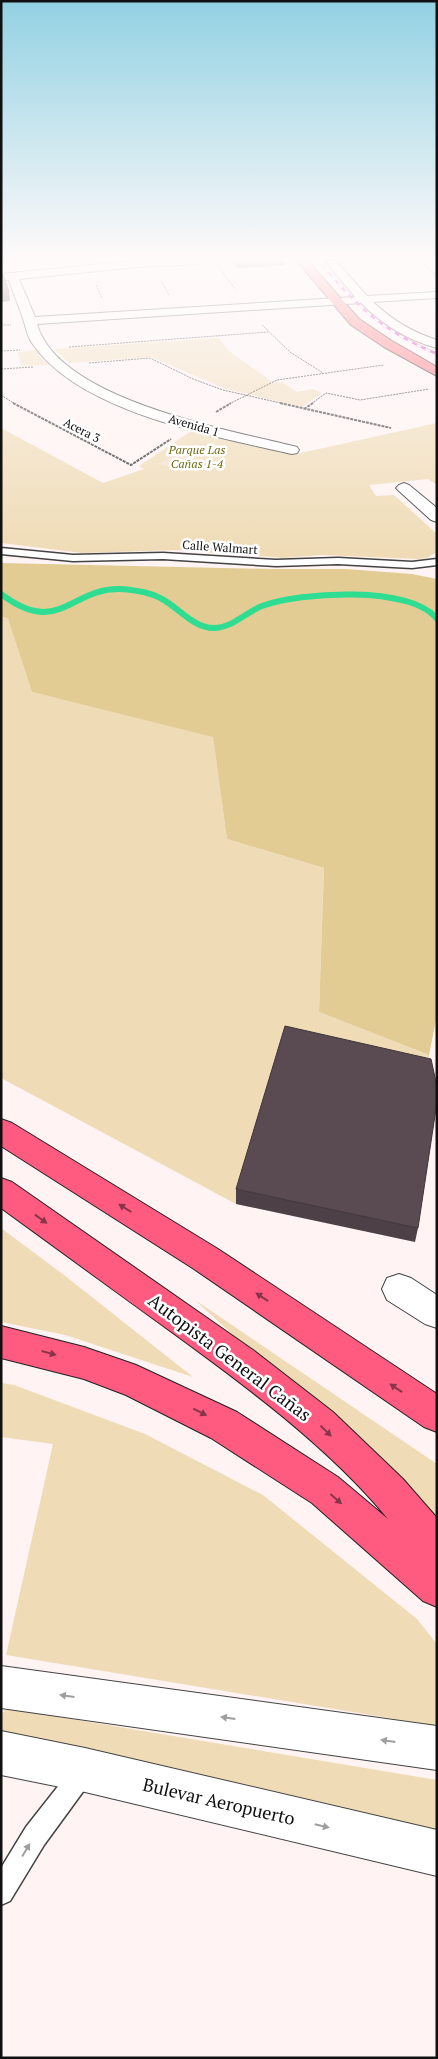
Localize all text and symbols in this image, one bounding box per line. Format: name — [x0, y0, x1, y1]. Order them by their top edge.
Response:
street label: Avenida 1 — [167, 411, 221, 439]
street label: Acera 3 — [61, 414, 103, 446]
park label: Parque Las Cañas 1-4 — [168, 442, 225, 471]
street label: Calle Walmart — [182, 537, 259, 557]
one-way arrow — [119, 1204, 132, 1213]
one-way arrow — [35, 1214, 48, 1224]
street label: Autopista General Cañas — [144, 1288, 316, 1426]
one-way arrow — [255, 1292, 268, 1302]
one-way arrow — [41, 1349, 56, 1357]
one-way arrow — [390, 1383, 403, 1393]
one-way arrow — [192, 1408, 207, 1416]
one-way arrow — [320, 1425, 332, 1437]
one-way arrow — [330, 1494, 343, 1505]
one-way arrow — [58, 1692, 74, 1700]
one-way arrow — [219, 1714, 235, 1722]
one-way arrow — [380, 1737, 396, 1745]
street label: Bulevar Aeropuerto — [141, 1772, 297, 1830]
one-way arrow — [314, 1822, 329, 1830]
one-way arrow — [22, 1844, 31, 1857]

